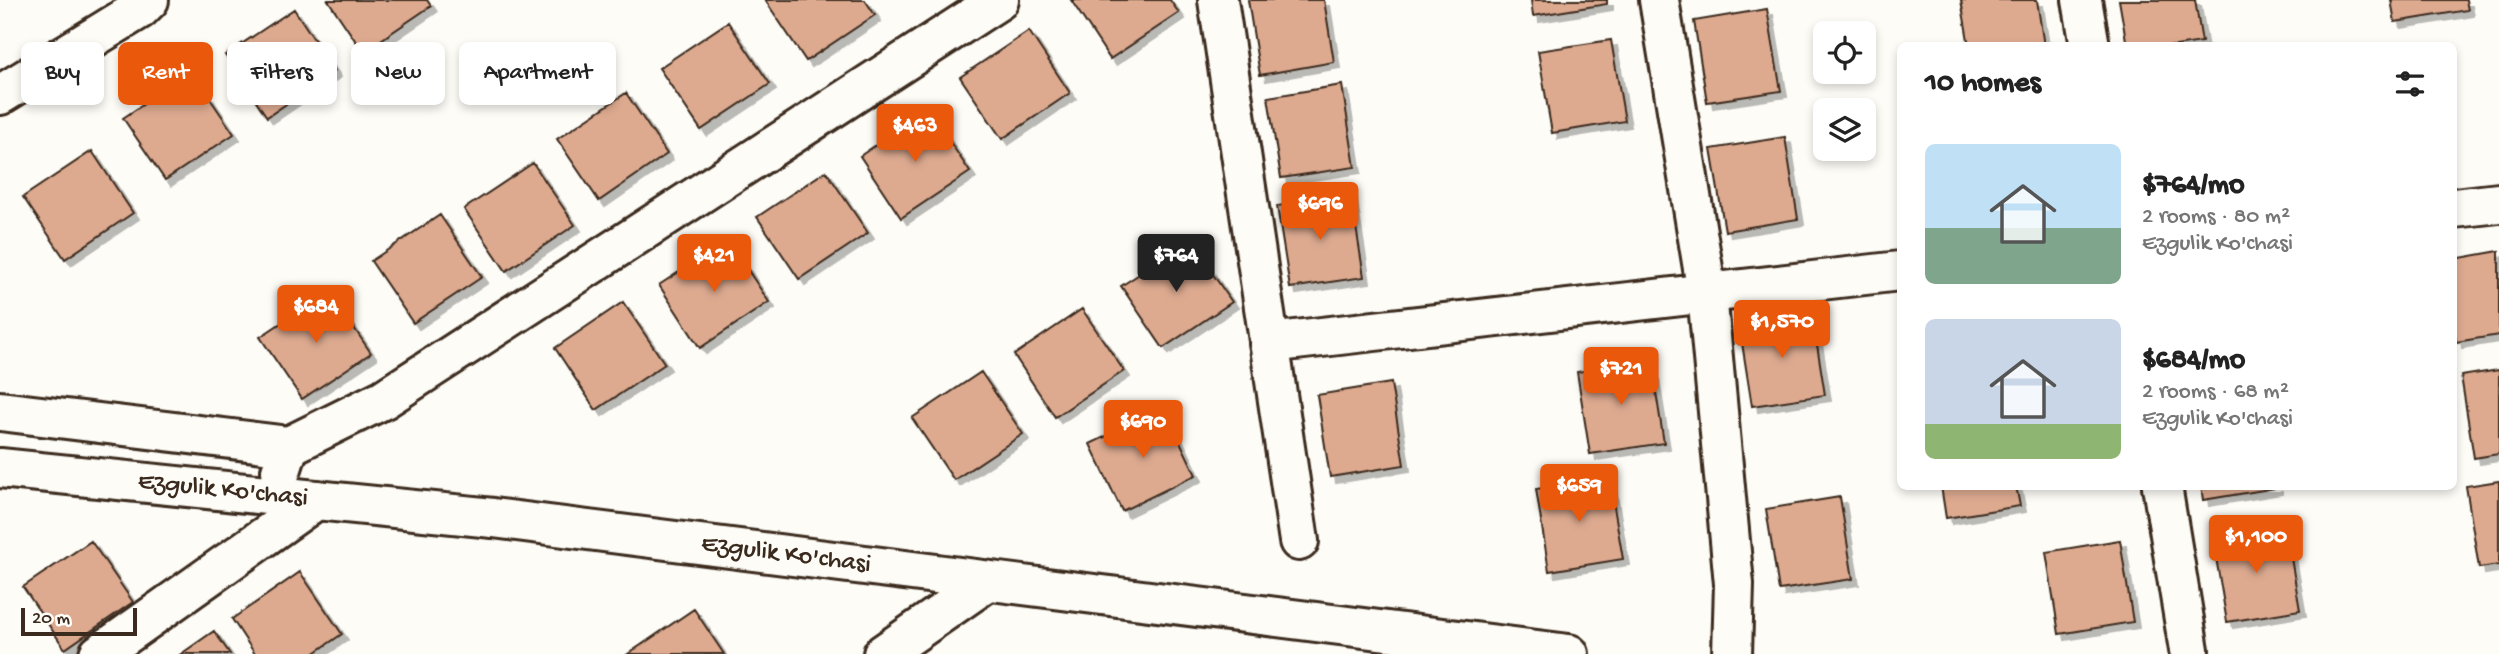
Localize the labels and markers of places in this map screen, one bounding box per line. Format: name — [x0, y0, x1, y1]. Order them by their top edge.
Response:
pin: $463 — [874, 104, 956, 164]
pin: $696 — [1279, 182, 1361, 242]
pin: $421 — [673, 234, 755, 294]
pin: $764 — [1135, 234, 1217, 294]
pin: $684 — [275, 286, 357, 345]
pin: $1,570 — [1725, 300, 1839, 360]
pin: $721 — [1580, 348, 1662, 407]
pin: $690 — [1102, 400, 1184, 460]
pin: $659 — [1538, 464, 1620, 524]
pin: $1,100 — [2199, 516, 2313, 575]

